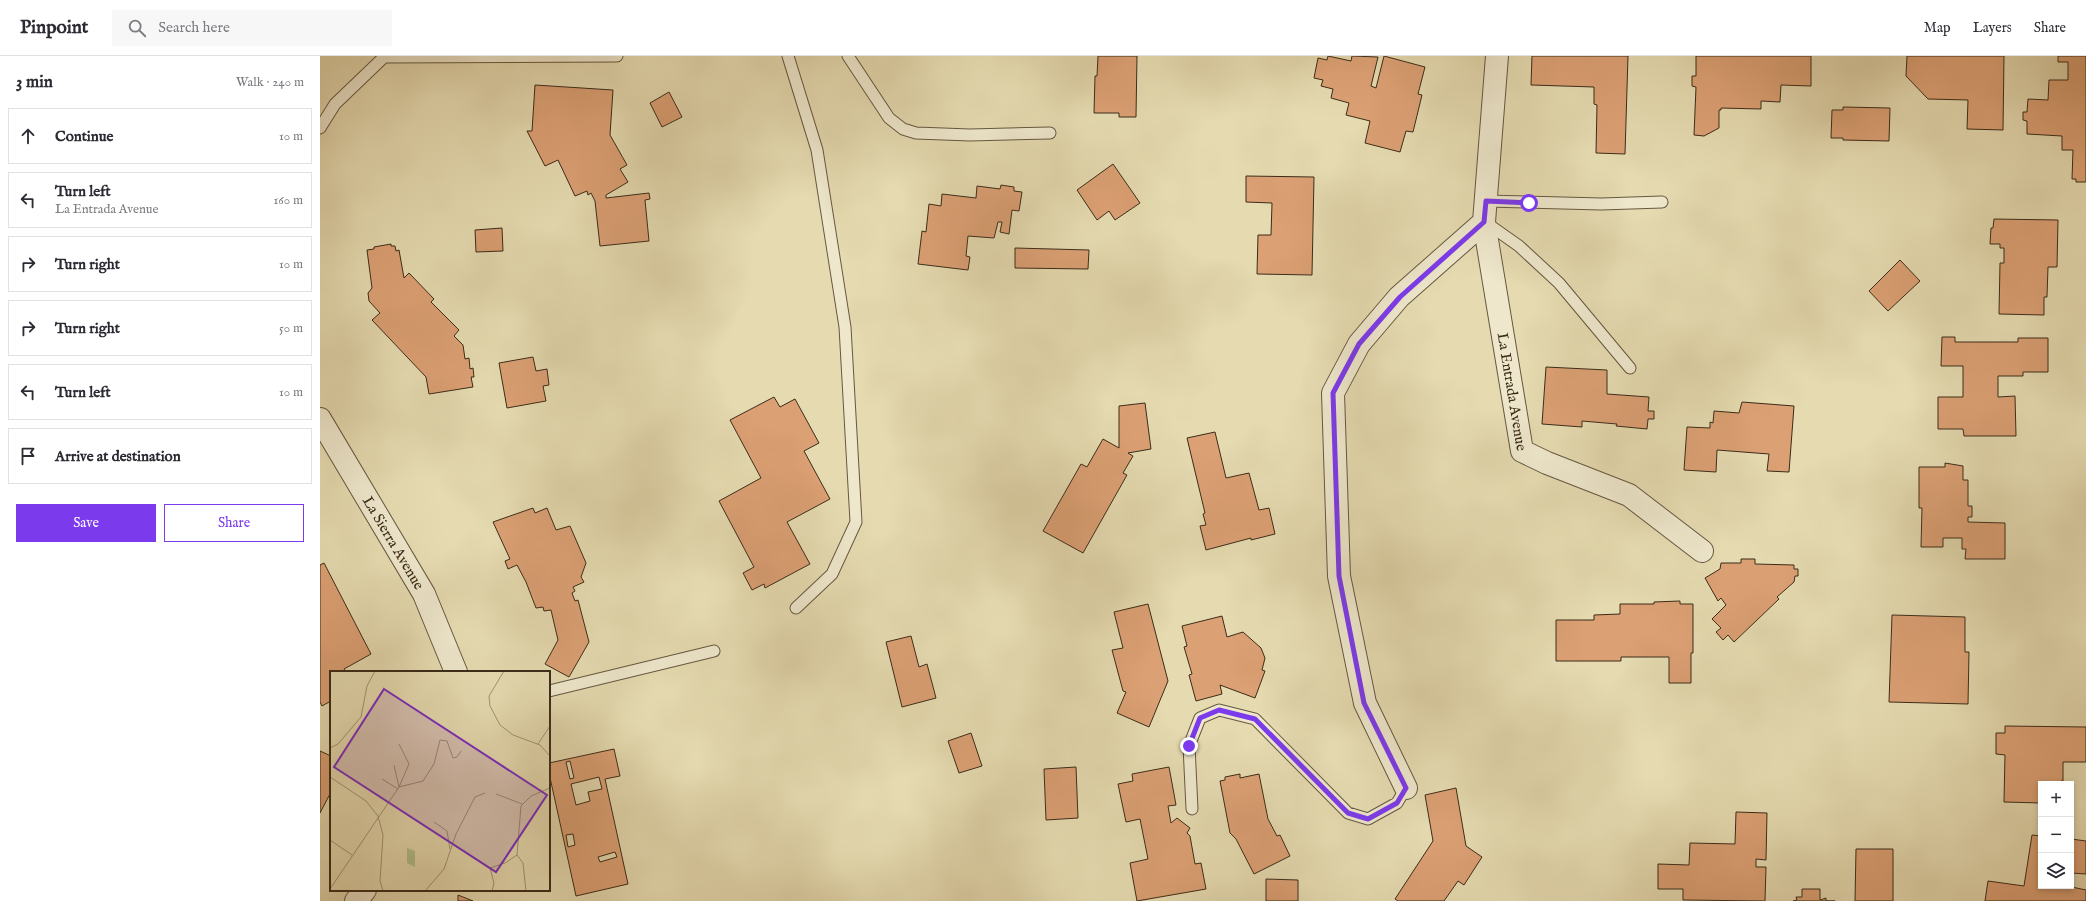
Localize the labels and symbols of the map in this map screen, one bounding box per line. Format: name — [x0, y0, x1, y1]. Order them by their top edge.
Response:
route start — [1520, 194, 1538, 212]
street label: La Entrada Avenue — [1493, 331, 1531, 452]
street label: La Sierra Avenue — [358, 493, 429, 593]
inset map — [330, 671, 550, 891]
route end — [1180, 737, 1198, 755]

